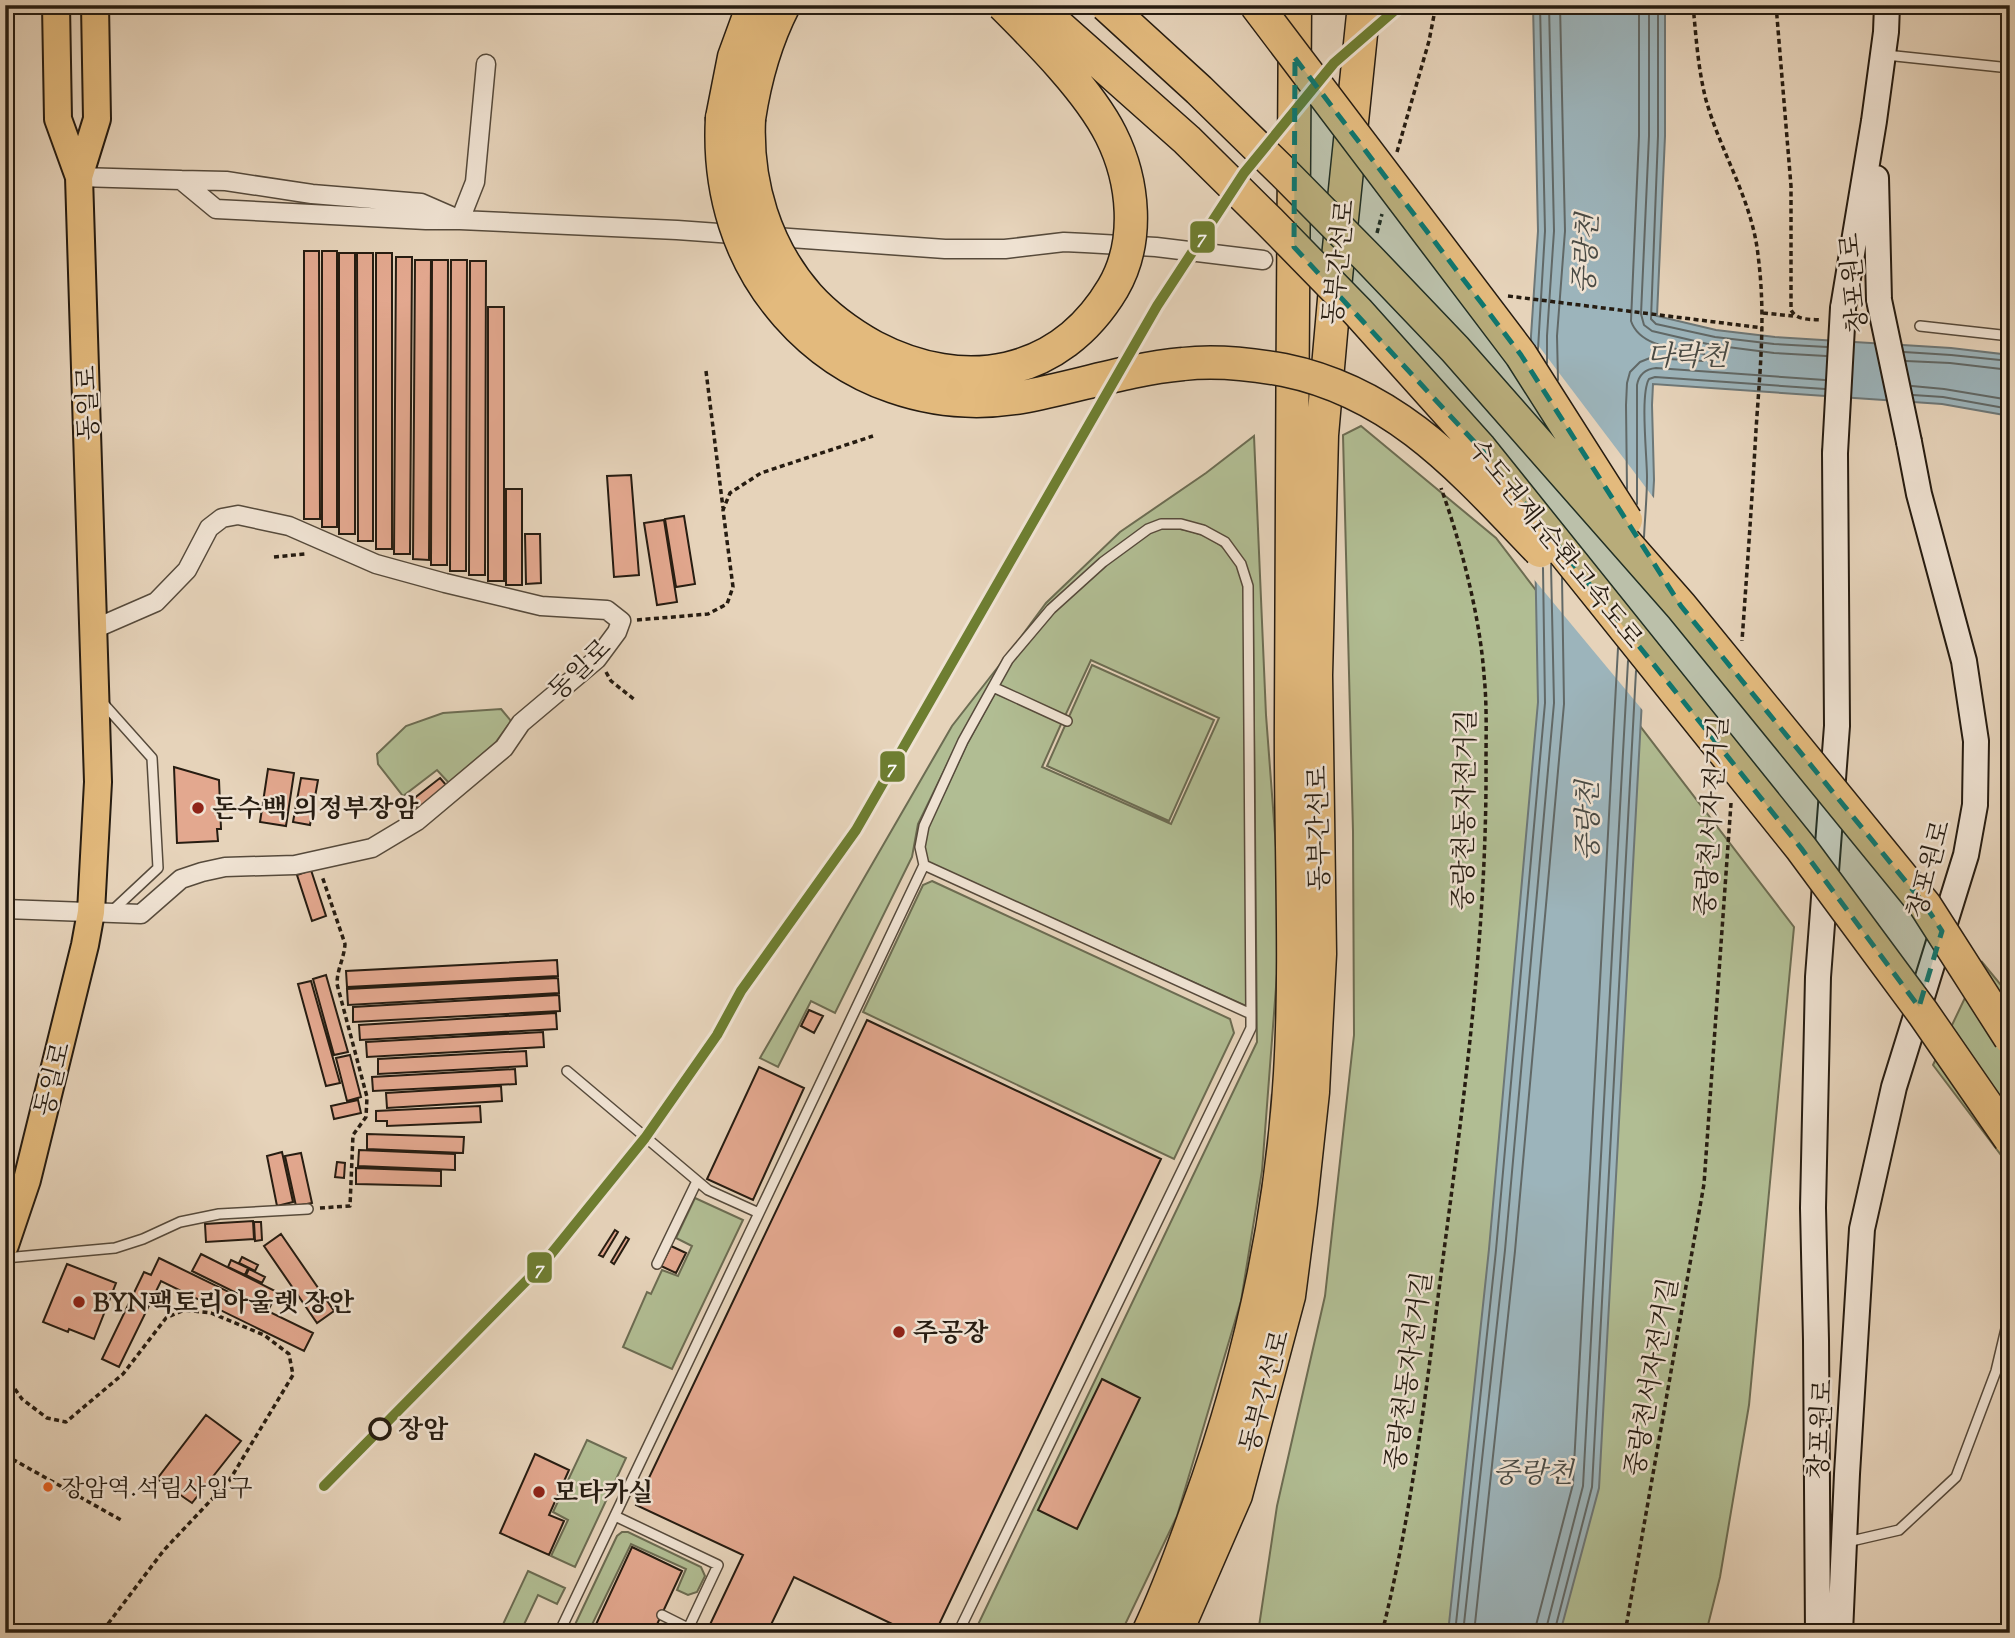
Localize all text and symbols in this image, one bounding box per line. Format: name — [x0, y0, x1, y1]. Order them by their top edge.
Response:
street label: 동부간선로 — [1316, 198, 1365, 327]
water label: 중랑천 — [1566, 211, 1610, 296]
line badge: 7 — [1189, 220, 1216, 254]
text: 7 — [1197, 225, 1207, 252]
street label: 창포원로 — [1833, 231, 1878, 334]
water label: 다락천 — [1646, 338, 1730, 378]
street label: 동일로 — [70, 365, 109, 441]
street label: 수도권제1순환고속도로 — [1458, 432, 1650, 657]
street label: 동일로 — [541, 631, 621, 710]
street label: 중랑천동자전거길 — [1446, 709, 1487, 911]
street label: 중랑천서자전거길 — [1688, 715, 1739, 918]
line badge: 7 — [879, 750, 906, 783]
text: 7 — [887, 755, 897, 782]
street label: 동부간선로 — [1301, 765, 1340, 891]
water label: 중랑천 — [1570, 778, 1610, 862]
place label: 돈수백 의정부장암 — [212, 792, 419, 829]
marker: 돈수백 의정부장암 — [190, 800, 206, 816]
street label: 창포원로 — [1900, 816, 1961, 923]
street label: 동일로 — [27, 1039, 81, 1121]
line badge: 7 — [526, 1251, 553, 1284]
text: 7 — [535, 1256, 545, 1283]
street label: 중랑천동자전거길 — [1378, 1269, 1443, 1473]
street label: 중랑천서자전거길 — [1618, 1275, 1689, 1480]
place label: BYN팩토리아울렛 장안 — [93, 1286, 354, 1323]
marker: BYN팩토리아울렛 장안 — [71, 1294, 87, 1310]
place label: 주공장 — [913, 1316, 989, 1353]
marker: 주공장 — [891, 1324, 907, 1340]
street label: 동부간선로 — [1232, 1326, 1301, 1457]
street label: 창포원로 — [1801, 1378, 1844, 1480]
place label: 장암 — [398, 1413, 449, 1450]
marker: 장암 — [369, 1418, 391, 1440]
water label: 중랑천 — [1492, 1455, 1576, 1495]
place label: 장암역.석림사입구 — [61, 1473, 253, 1507]
place label: 모타카실 — [553, 1476, 653, 1513]
marker: 장암역.석림사입구 — [41, 1480, 55, 1494]
marker: 모타카실 — [531, 1484, 547, 1500]

